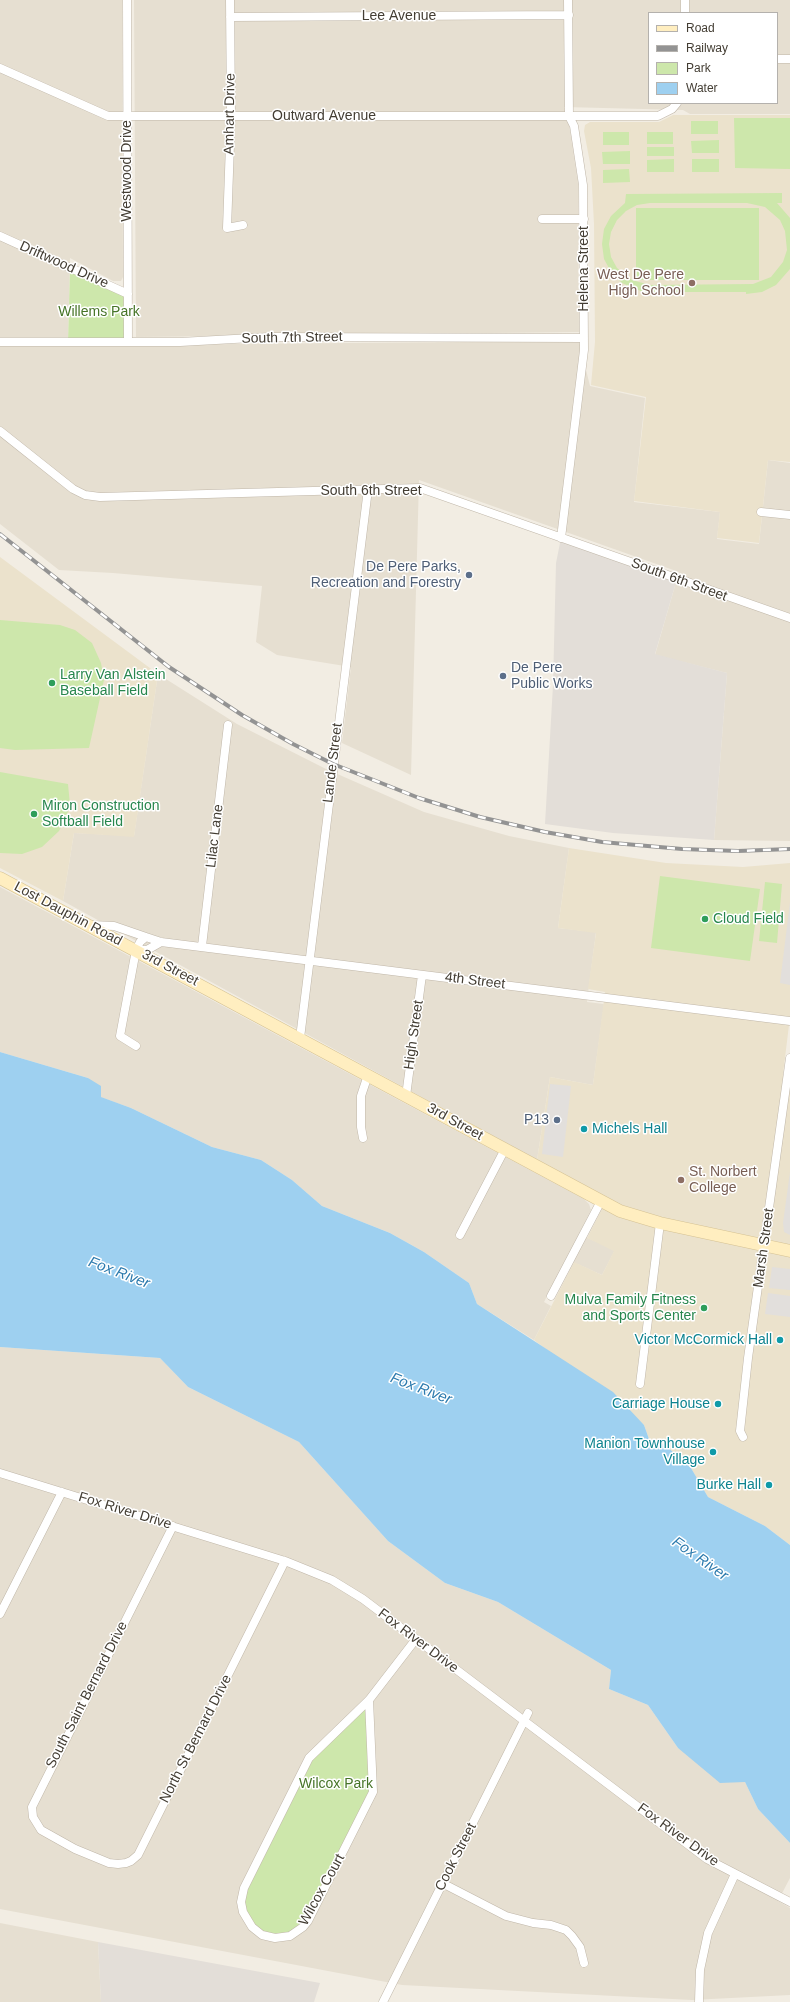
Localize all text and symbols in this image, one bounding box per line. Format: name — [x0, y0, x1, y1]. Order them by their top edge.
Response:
street label: Lee Avenue — [362, 8, 436, 24]
legend — [648, 12, 778, 104]
text: Road — [686, 21, 715, 35]
text: Railway — [686, 41, 728, 55]
text: Park — [686, 61, 711, 75]
street label: Amhart Drive — [221, 73, 239, 155]
text: Water — [686, 81, 718, 95]
street label: Outward Avenue — [272, 108, 376, 124]
street label: Westwood Drive — [119, 120, 135, 222]
street label: Helena Street — [576, 226, 592, 312]
street label: Driftwood Drive — [17, 238, 111, 292]
place label: West De Pere High School — [597, 267, 684, 300]
marker: West De Pere High School — [687, 278, 697, 288]
park label: Willems Park — [58, 304, 140, 320]
street label: South 7th Street — [241, 329, 343, 347]
street label: South 6th Street — [320, 483, 422, 499]
street label: South 6th Street — [629, 555, 729, 605]
place label: De Pere Parks, Recreation and Forestry — [311, 559, 461, 592]
marker: De Pere Parks, Recreation and Forestry — [464, 570, 474, 580]
place label: De Pere Public Works — [511, 660, 592, 692]
place label: Larry Van Alstein Baseball Field — [60, 667, 166, 700]
marker: De Pere Public Works — [498, 671, 508, 681]
marker: Larry Van Alstein Baseball Field — [47, 678, 57, 688]
street label: Lande Street — [320, 722, 346, 804]
place label: Miron Construction Softball Field — [42, 798, 159, 830]
street label: Lilac Lane — [203, 803, 227, 869]
marker: Miron Construction Softball Field — [29, 809, 39, 819]
street label: Lost Dauphin Road — [11, 878, 125, 950]
place label: Cloud Field — [713, 911, 784, 927]
marker: Cloud Field — [700, 914, 710, 924]
street label: 3rd Street — [139, 946, 201, 990]
street label: 4th Street — [444, 969, 506, 993]
street label: High Street — [401, 999, 427, 1071]
street label: 3rd Street — [424, 1100, 486, 1144]
place label: P13 — [524, 1112, 549, 1128]
marker: P13 — [552, 1115, 562, 1125]
place label: Michels Hall — [592, 1121, 667, 1137]
marker: Michels Hall — [579, 1124, 589, 1134]
place label: St. Norbert College — [689, 1164, 757, 1196]
marker: St. Norbert College — [676, 1175, 686, 1185]
street label: Marsh Street — [750, 1207, 778, 1289]
water label: Fox River — [86, 1253, 152, 1293]
place label: Mulva Family Fitness and Sports Center — [565, 1292, 696, 1324]
marker: Mulva Family Fitness and Sports Center — [699, 1303, 709, 1313]
place label: Victor McCormick Hall — [635, 1332, 772, 1348]
marker: Victor McCormick Hall — [775, 1335, 785, 1345]
water label: Fox River — [388, 1369, 454, 1409]
place label: Carriage House — [612, 1396, 710, 1412]
marker: Carriage House — [713, 1399, 723, 1409]
place label: Manion Townhouse Village — [584, 1436, 705, 1468]
marker: Manion Townhouse Village — [708, 1447, 718, 1457]
place label: Burke Hall — [696, 1477, 761, 1493]
marker: Burke Hall — [764, 1480, 774, 1490]
street label: Fox River Drive — [76, 1489, 174, 1533]
water label: Fox River — [669, 1533, 731, 1585]
street label: Fox River Drive — [374, 1605, 462, 1677]
street label: South Saint Bernard Drive — [43, 1619, 131, 1771]
street label: North St Bernard Drive — [156, 1672, 236, 1806]
park label: Wilcox Park — [299, 1776, 373, 1792]
street label: Fox River Drive — [634, 1800, 722, 1870]
street label: Cook Street — [432, 1820, 480, 1894]
street label: Wilcox Court — [295, 1851, 349, 1929]

